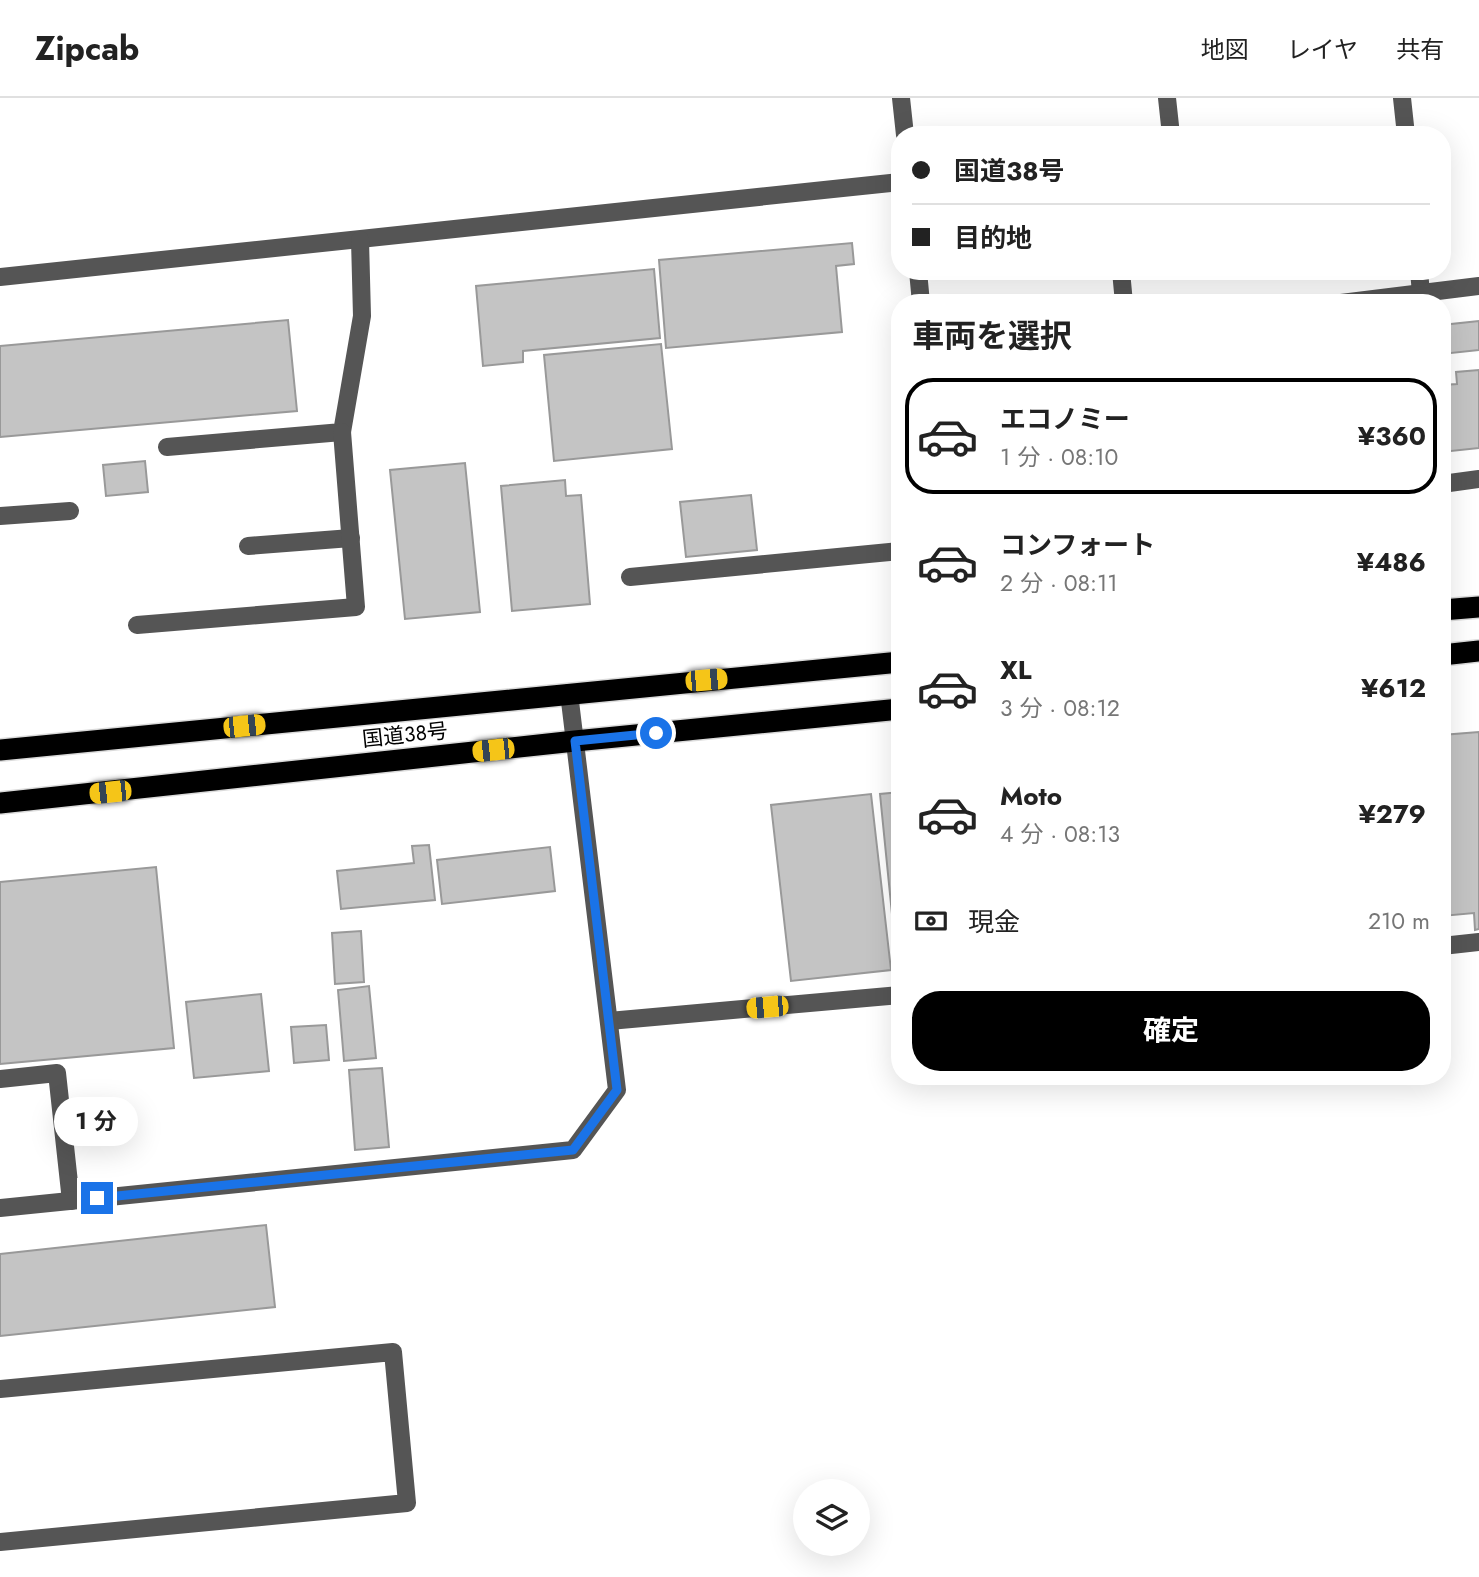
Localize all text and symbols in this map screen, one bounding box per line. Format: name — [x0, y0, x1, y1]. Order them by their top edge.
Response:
text: Zipcab — [35, 25, 139, 72]
text: 地図 — [1201, 32, 1249, 67]
text: レイヤ — [1287, 32, 1358, 67]
text: 共有 — [1396, 32, 1444, 67]
text: 国道38号 — [954, 152, 1064, 190]
text: 目的地 — [954, 219, 1032, 257]
text: 車両を選択 — [912, 313, 1072, 359]
text: エコノミー — [1000, 400, 1130, 438]
icon: car — [916, 405, 979, 468]
text: ¥360 — [1358, 417, 1426, 455]
text: 1 分 · 08:10 — [1000, 440, 1118, 474]
text: コンフォート — [1000, 526, 1155, 564]
icon: car — [916, 531, 979, 594]
text: ¥486 — [1357, 543, 1426, 581]
text: 2 分 · 08:11 — [1000, 566, 1118, 600]
text: XL — [1000, 651, 1032, 689]
icon: car — [916, 657, 979, 720]
car — [685, 668, 728, 692]
text: ¥612 — [1361, 669, 1426, 707]
text: 3 分 · 08:12 — [1000, 691, 1120, 725]
car — [223, 713, 266, 739]
street label: 国道38号 — [361, 716, 449, 754]
route start — [640, 717, 672, 749]
car — [472, 737, 515, 763]
text: Moto — [1000, 777, 1062, 815]
car — [89, 779, 132, 805]
icon: car — [916, 783, 979, 846]
text: ¥279 — [1358, 795, 1426, 833]
text: 4 分 · 08:13 — [1000, 817, 1120, 851]
icon: cash — [912, 902, 950, 940]
text: 現金 — [968, 903, 1020, 941]
text: 210 m — [1368, 904, 1430, 938]
button: 確定 — [912, 991, 1430, 1071]
car — [746, 995, 789, 1019]
callout: 1 分 — [55, 1096, 139, 1146]
text: 1 分 — [75, 1104, 117, 1138]
route end — [81, 1182, 113, 1214]
map controls — [793, 1479, 870, 1556]
button: layers — [793, 1479, 870, 1556]

